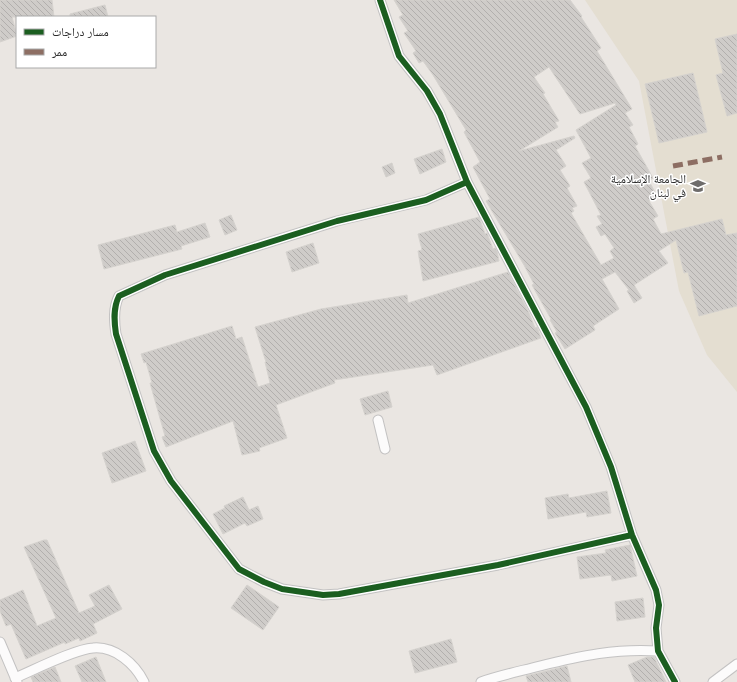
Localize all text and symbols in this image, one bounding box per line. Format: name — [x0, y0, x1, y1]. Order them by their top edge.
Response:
legend — [16, 16, 156, 68]
text: مسار دراجات — [52, 25, 109, 39]
text: ممر — [51, 45, 67, 59]
place label: الجامعة الإسلامية في لبنان — [611, 172, 686, 203]
school or university icon: الجامعة الإسلامية في لبنان — [689, 177, 707, 195]

